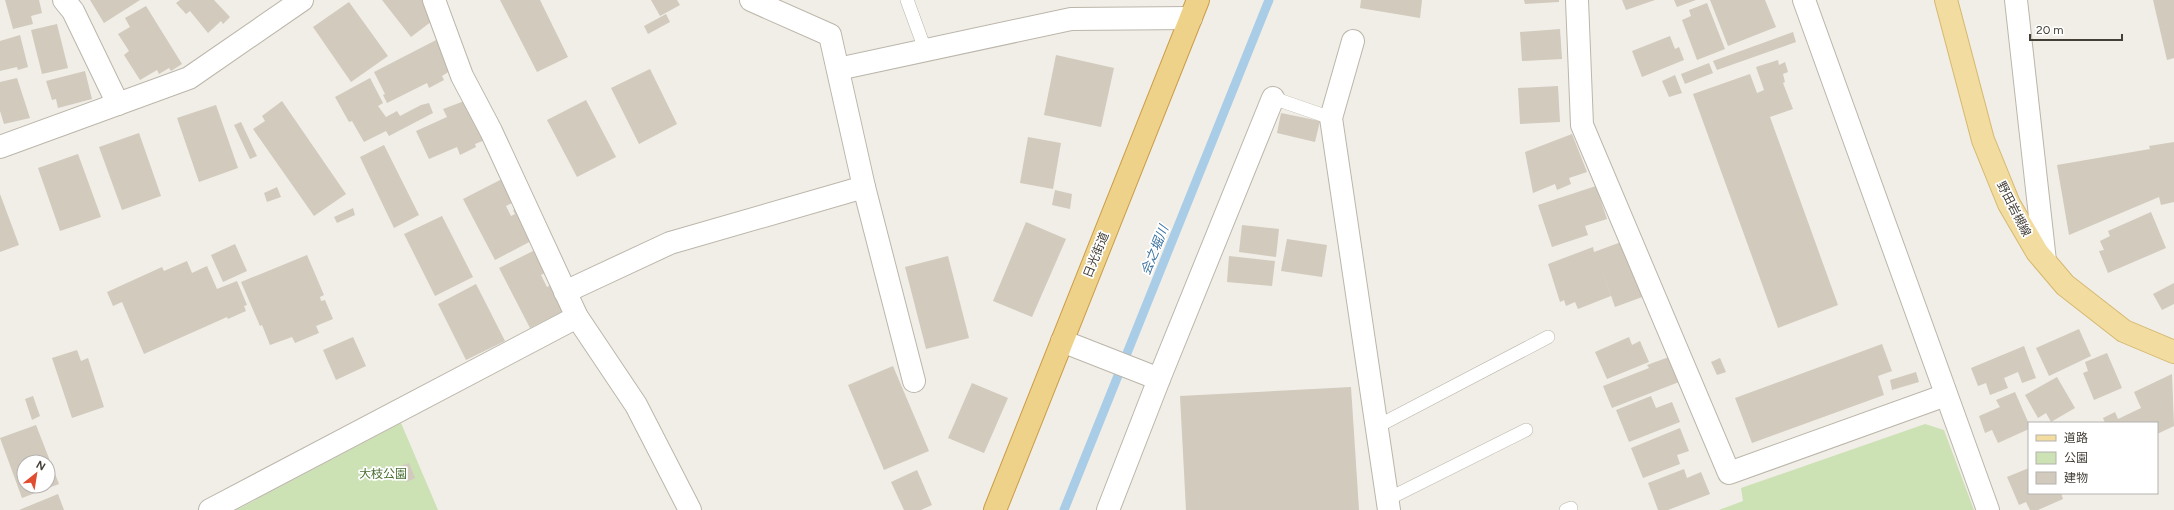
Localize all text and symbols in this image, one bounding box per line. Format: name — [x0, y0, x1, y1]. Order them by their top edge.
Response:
scale bar — [2030, 16, 2122, 42]
text: 20 m — [2036, 23, 2064, 37]
street label: 野田岩槻線 — [1994, 179, 2034, 239]
water label: 会之堀川 — [1138, 221, 1172, 277]
street label: 日光街道 — [1081, 230, 1111, 280]
legend — [2028, 422, 2158, 494]
text: 道路 — [2064, 431, 2088, 445]
text: 公園 — [2064, 451, 2088, 465]
north arrow — [16, 454, 56, 494]
text: N — [34, 458, 48, 474]
park label: 大枝公園 — [359, 467, 407, 481]
text: 建物 — [2064, 471, 2088, 485]

